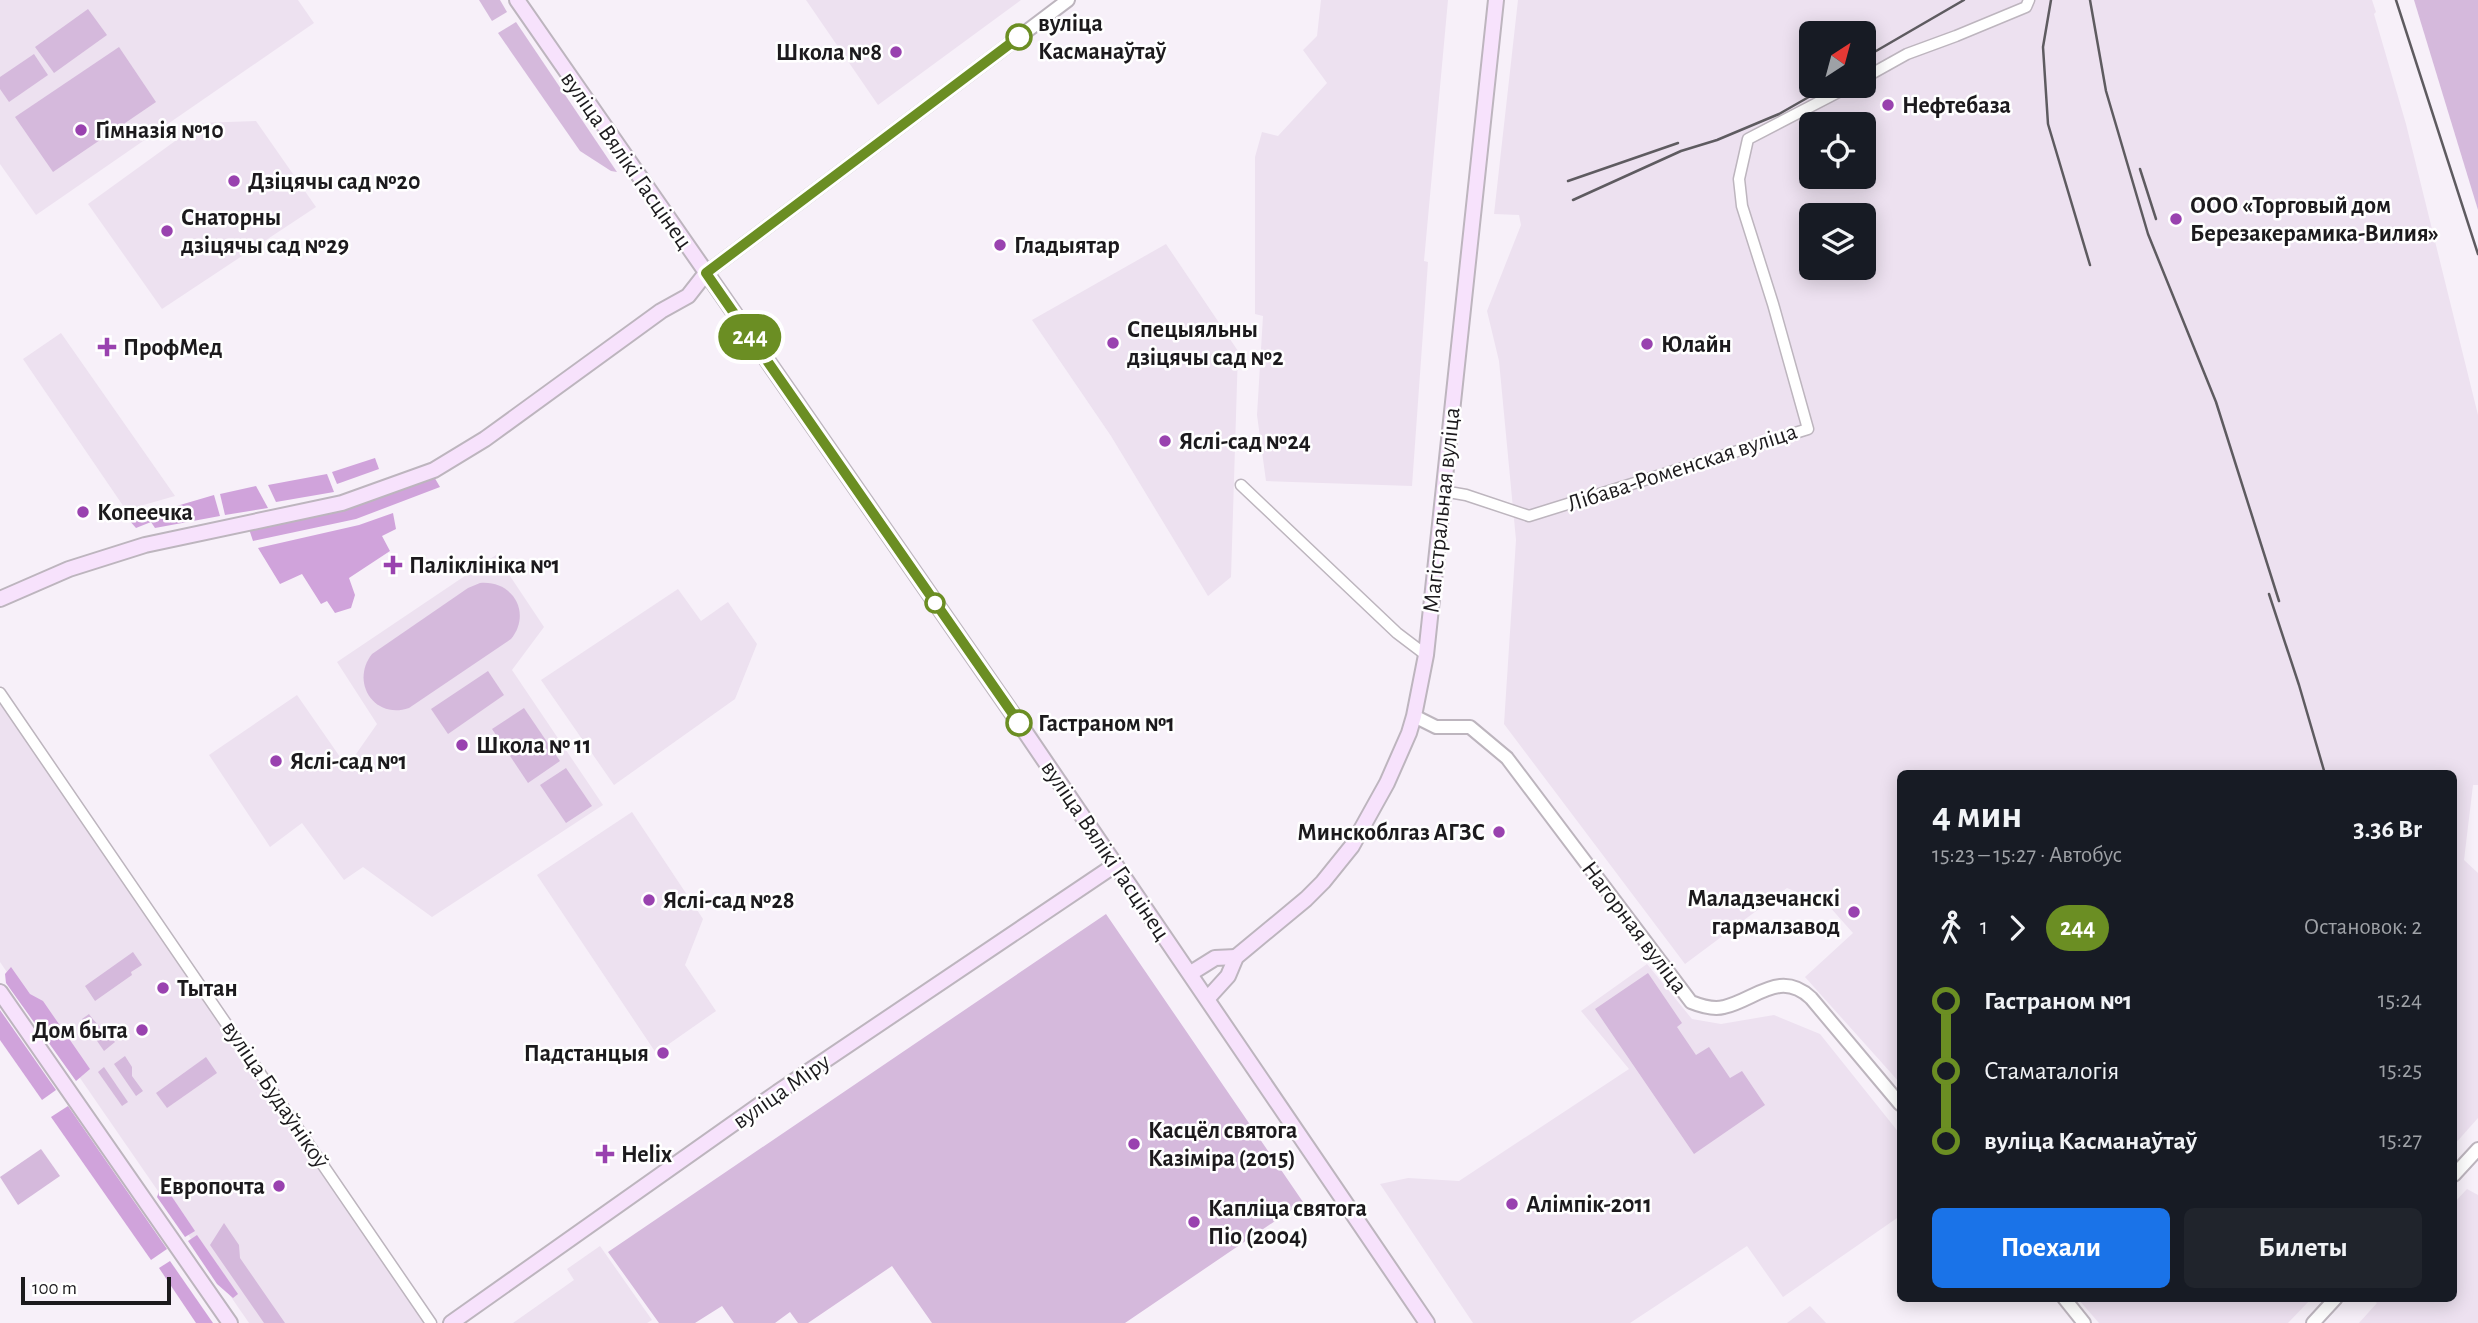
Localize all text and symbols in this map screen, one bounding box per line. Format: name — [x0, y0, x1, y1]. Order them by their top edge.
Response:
place label: вуліца Касманаўтаў — [1038, 12, 1167, 64]
north arrow — [1799, 21, 1876, 98]
map controls — [1799, 21, 1876, 280]
marker: вуліца Касманаўтаў — [1006, 24, 1032, 50]
place label: Школа №8 — [776, 41, 882, 65]
marker: Школа №8 — [888, 44, 904, 60]
street label: вуліца Вялікі Гасцінец — [556, 67, 697, 254]
place label: Нефтебаза — [1902, 94, 2011, 118]
marker: Нефтебаза — [1880, 97, 1896, 113]
button: locate — [1799, 112, 1876, 189]
place label: Гімназія №10 — [95, 119, 224, 143]
marker: Гімназія №10 — [73, 122, 89, 138]
place label: Дзіцячы сад №20 — [248, 170, 420, 194]
marker: Дзіцячы сад №20 — [226, 173, 242, 189]
place label: ООО «Торговый дом Березакерамика-Вилия» — [2190, 194, 2439, 246]
button: layers — [1799, 203, 1876, 280]
place label: Снаторны дзіцячы сад №29 — [181, 206, 349, 258]
marker: ООО «Торговый дом Березакерамика-Вилия» — [2168, 211, 2184, 227]
marker: Снаторны дзіцячы сад №29 — [159, 223, 175, 239]
place label: Гладыятар — [1014, 234, 1120, 258]
marker: Гладыятар — [992, 237, 1008, 253]
line badge: 244 — [710, 314, 790, 360]
place label: Спецыяльны дзіцячы сад №2 — [1127, 318, 1283, 370]
text: 244 — [732, 325, 768, 349]
place label: Юлайн — [1661, 333, 1732, 357]
marker: Спецыяльны дзіцячы сад №2 — [1105, 335, 1121, 351]
place label: ПрофМед — [123, 336, 223, 360]
marker: Юлайн — [1639, 336, 1655, 352]
marker: ПрофМед — [97, 337, 117, 357]
street label: Магістральная вуліца — [1419, 406, 1465, 614]
street label: Лібава-Роменская вуліца — [1564, 419, 1800, 516]
place label: Яслі-сад №24 — [1179, 430, 1311, 454]
marker: Яслі-сад №24 — [1157, 433, 1173, 449]
place label: Копеечка — [97, 501, 193, 525]
marker: Копеечка — [75, 504, 91, 520]
place label: Паліклініка №1 — [409, 554, 560, 578]
marker: Паліклініка №1 — [383, 555, 403, 575]
unlabelled marker — [925, 593, 945, 613]
marker: Гастраном №1 — [1006, 710, 1032, 736]
place label: Гастраном №1 — [1038, 712, 1175, 736]
place label: Школа № 11 — [476, 734, 591, 758]
marker: Школа № 11 — [454, 737, 470, 753]
place label: Яслі-сад №1 — [290, 750, 407, 774]
marker: Яслі-сад №1 — [268, 753, 284, 769]
street label: вуліца Вялікі Гасцінец — [1036, 756, 1174, 945]
text: 4 мин — [1932, 797, 2022, 835]
text: 3.36 Br — [2353, 816, 2422, 842]
place label: Минскоблгаз АГЗС — [1297, 821, 1485, 845]
marker: Минскоблгаз АГЗС — [1491, 824, 1507, 840]
text: 15:23 – 15:27 · Автобус — [1932, 844, 2122, 867]
street label: Нагорная вуліца — [1577, 857, 1692, 998]
place label: Маладзечанскі гармалзавод — [1687, 887, 1840, 939]
place label: Яслі-сад №28 — [663, 889, 795, 913]
marker: Яслі-сад №28 — [641, 892, 657, 908]
marker: Маладзечанскі гармалзавод — [1846, 904, 1862, 920]
icon: walk — [1932, 909, 1970, 947]
icon: forward — [1998, 909, 2036, 947]
text: 1 — [1980, 916, 1988, 939]
text: 244 — [2060, 916, 2095, 940]
text: Остановок: 2 — [2304, 916, 2422, 939]
place label: Тытан — [177, 977, 238, 1001]
marker: Тытан — [155, 980, 171, 996]
text: Гастраном №1 — [1984, 988, 2132, 1014]
text: 15:24 — [2378, 989, 2422, 1012]
street label: вуліца Будаўнікоў — [217, 1017, 334, 1173]
place label: Дом быта — [32, 1019, 128, 1043]
marker: Дом быта — [134, 1022, 150, 1038]
place label: Падстанцыя — [524, 1042, 649, 1066]
marker: Падстанцыя — [655, 1045, 671, 1061]
street label: вуліца Міру — [729, 1049, 835, 1134]
text: Стаматалогія — [1984, 1058, 2119, 1084]
text: 15:25 — [2379, 1059, 2422, 1082]
place label: Касцёл святога Казіміра (2015) — [1148, 1119, 1297, 1171]
text: вуліца Касманаўтаў — [1984, 1128, 2197, 1154]
text: 15:27 — [2379, 1129, 2422, 1152]
marker: Касцёл святога Казіміра (2015) — [1126, 1136, 1142, 1152]
place label: Helix — [621, 1143, 672, 1167]
marker: Helix — [595, 1144, 615, 1164]
place label: Европочта — [159, 1175, 265, 1199]
marker: Европочта — [271, 1178, 287, 1194]
place label: Алімпік-2011 — [1526, 1193, 1652, 1217]
marker: Алімпік-2011 — [1504, 1196, 1520, 1212]
place label: Капліца святога Піо (2004) — [1208, 1197, 1367, 1249]
button: Поехали — [1932, 1208, 2170, 1288]
button: Билеты — [2184, 1208, 2422, 1288]
marker: Капліца святога Піо (2004) — [1186, 1214, 1202, 1230]
scale bar — [21, 1274, 172, 1306]
text: 100 m — [32, 1279, 77, 1298]

